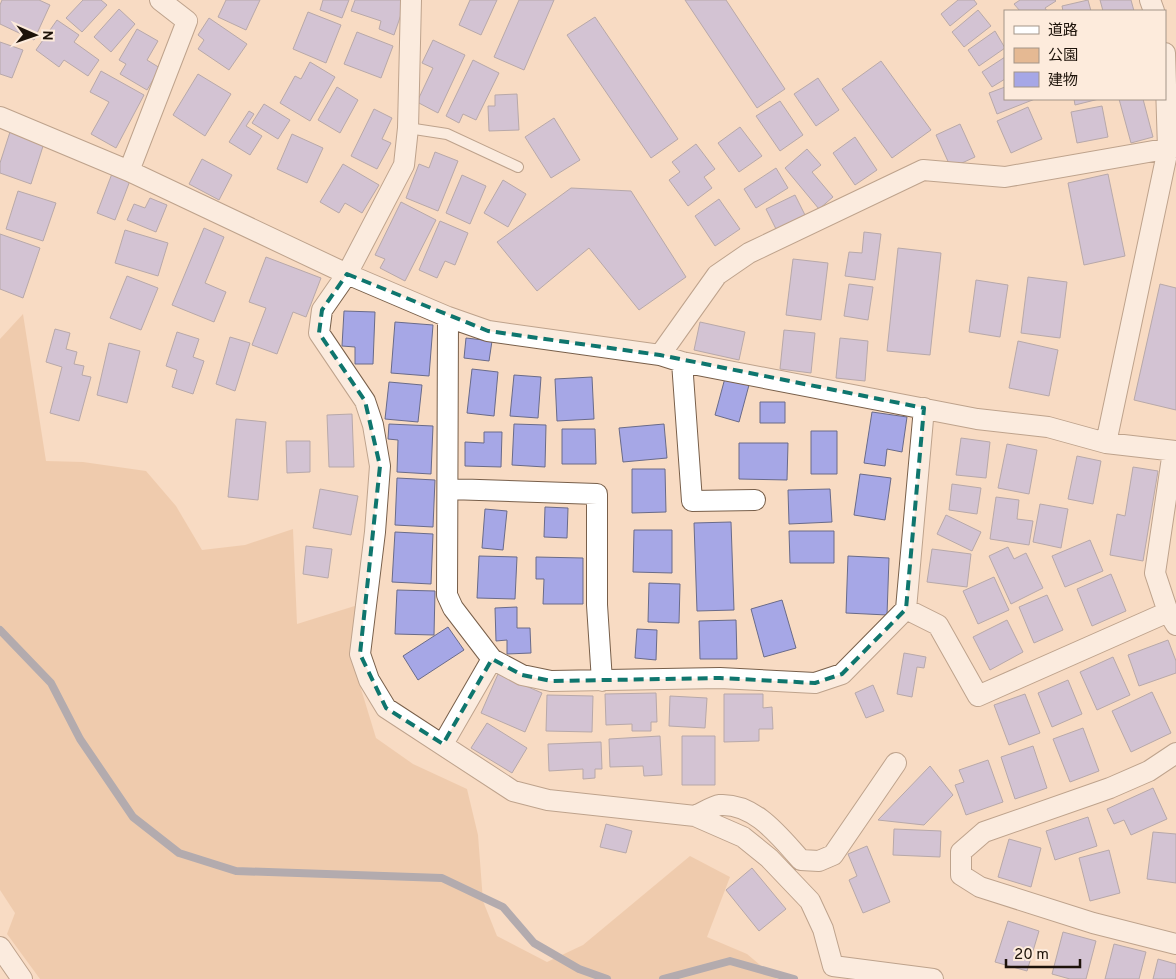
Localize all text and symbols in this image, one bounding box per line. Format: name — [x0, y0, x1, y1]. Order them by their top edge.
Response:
north arrow — [10, 10, 60, 60]
legend — [1004, 10, 1166, 100]
text: 道路 — [1048, 22, 1078, 41]
text: N — [38, 30, 55, 41]
text: 公園 — [1048, 47, 1078, 66]
text: 建物 — [1048, 72, 1078, 91]
scale bar — [1006, 936, 1080, 968]
text: 20 m — [1014, 946, 1049, 965]

